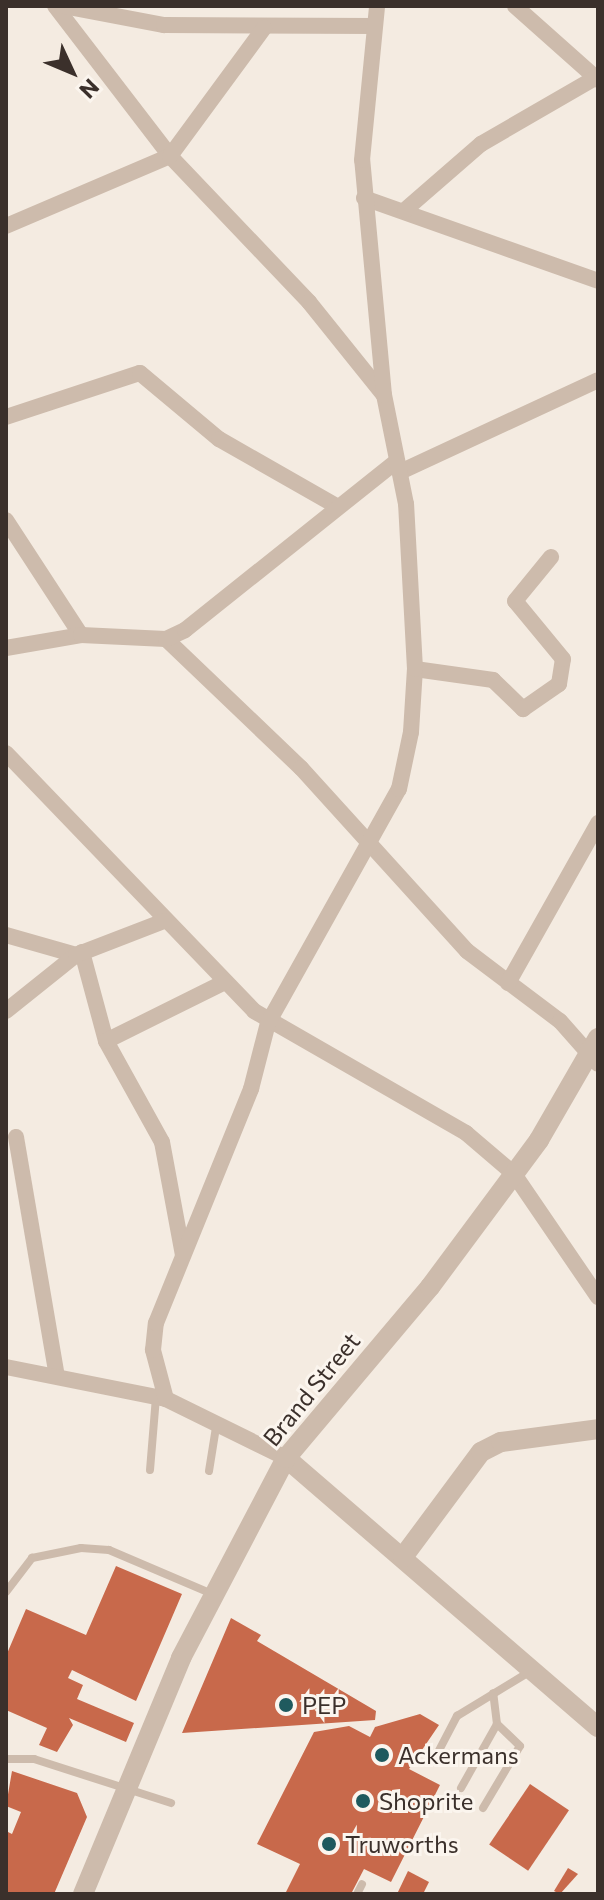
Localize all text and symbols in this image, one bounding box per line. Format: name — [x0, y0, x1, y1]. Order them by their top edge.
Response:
north arrow — [32, 32, 112, 112]
text: N — [74, 74, 105, 104]
street label: Brand Street — [257, 1327, 365, 1451]
place label: PEP — [302, 1691, 346, 1719]
marker: PEP — [277, 1696, 295, 1714]
place label: Ackermans — [398, 1741, 519, 1769]
marker: Ackermans — [373, 1746, 391, 1764]
place label: Shoprite — [379, 1787, 473, 1815]
marker: Shoprite — [354, 1792, 372, 1810]
place label: Truworths — [345, 1830, 459, 1858]
marker: Truworths — [320, 1835, 338, 1853]

